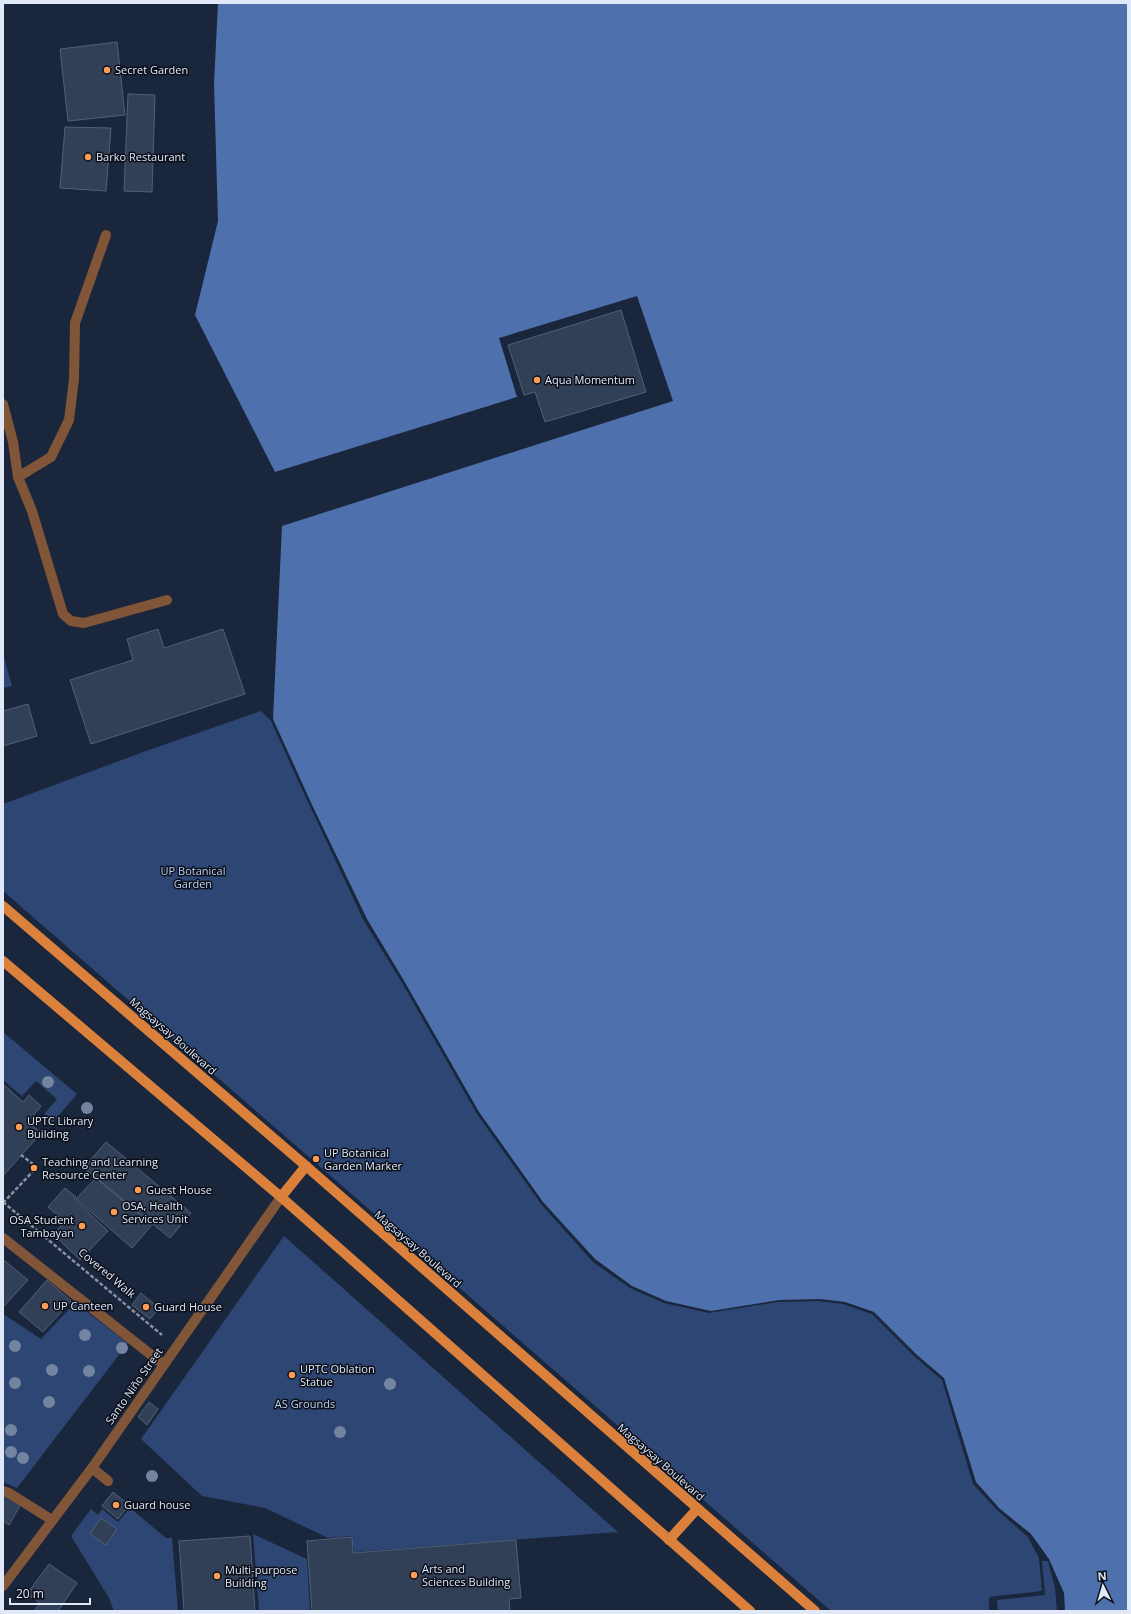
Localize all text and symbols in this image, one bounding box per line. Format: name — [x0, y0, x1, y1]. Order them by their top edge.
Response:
place label: Secret Garden — [115, 62, 188, 77]
marker: Secret Garden — [102, 65, 112, 75]
place label: Barko Restaurant — [96, 149, 185, 164]
marker: Barko Restaurant — [83, 152, 93, 162]
place label: Aqua Momentum — [545, 372, 635, 387]
marker: Aqua Momentum — [532, 375, 542, 385]
park label: UP Botanical Garden — [161, 863, 225, 891]
street label: Magsaysay Boulevard — [127, 994, 220, 1078]
place label: UPTC Library Building — [27, 1113, 94, 1141]
marker: UPTC Library Building — [14, 1122, 24, 1132]
place label: UP Botanical Garden Marker — [324, 1145, 403, 1173]
place label: Teaching and Learning Resource Center — [42, 1154, 158, 1182]
marker: UP Botanical Garden Marker — [311, 1154, 321, 1164]
marker: Teaching and Learning Resource Center — [29, 1163, 39, 1173]
place label: Guest House — [146, 1182, 212, 1197]
marker: Guest House — [133, 1185, 143, 1195]
place label: OSA, Health Services Unit — [122, 1198, 188, 1226]
marker: OSA, Health Services Unit — [109, 1207, 119, 1217]
street label: Magsaysay Boulevard — [372, 1207, 465, 1291]
place label: OSA Student Tambayan — [9, 1212, 74, 1240]
marker: OSA Student Tambayan — [77, 1221, 87, 1231]
street label: Covered Walk — [76, 1244, 139, 1301]
place label: UP Canteen — [53, 1298, 113, 1313]
place label: Guard House — [154, 1299, 222, 1314]
marker: UP Canteen — [40, 1301, 50, 1311]
marker: Guard House — [141, 1302, 151, 1312]
street label: Santo Niño Street — [102, 1344, 166, 1427]
place label: UPTC Oblation Statue — [300, 1361, 375, 1389]
marker: UPTC Oblation Statue — [287, 1370, 297, 1380]
park label: AS Grounds — [275, 1396, 335, 1411]
street label: Magsaysay Boulevard — [615, 1420, 708, 1504]
place label: Guard house — [124, 1497, 190, 1512]
marker: Guard house — [111, 1500, 121, 1510]
place label: Arts and Sciences Building — [422, 1561, 510, 1589]
place label: Multi-purpose Building — [225, 1562, 297, 1590]
north arrow — [1083, 1566, 1123, 1606]
text: N — [1097, 1568, 1107, 1583]
marker: Arts and Sciences Building — [409, 1570, 419, 1580]
marker: Multi-purpose Building — [212, 1571, 222, 1581]
scale bar — [10, 1580, 90, 1606]
text: 20 m — [16, 1585, 44, 1602]

